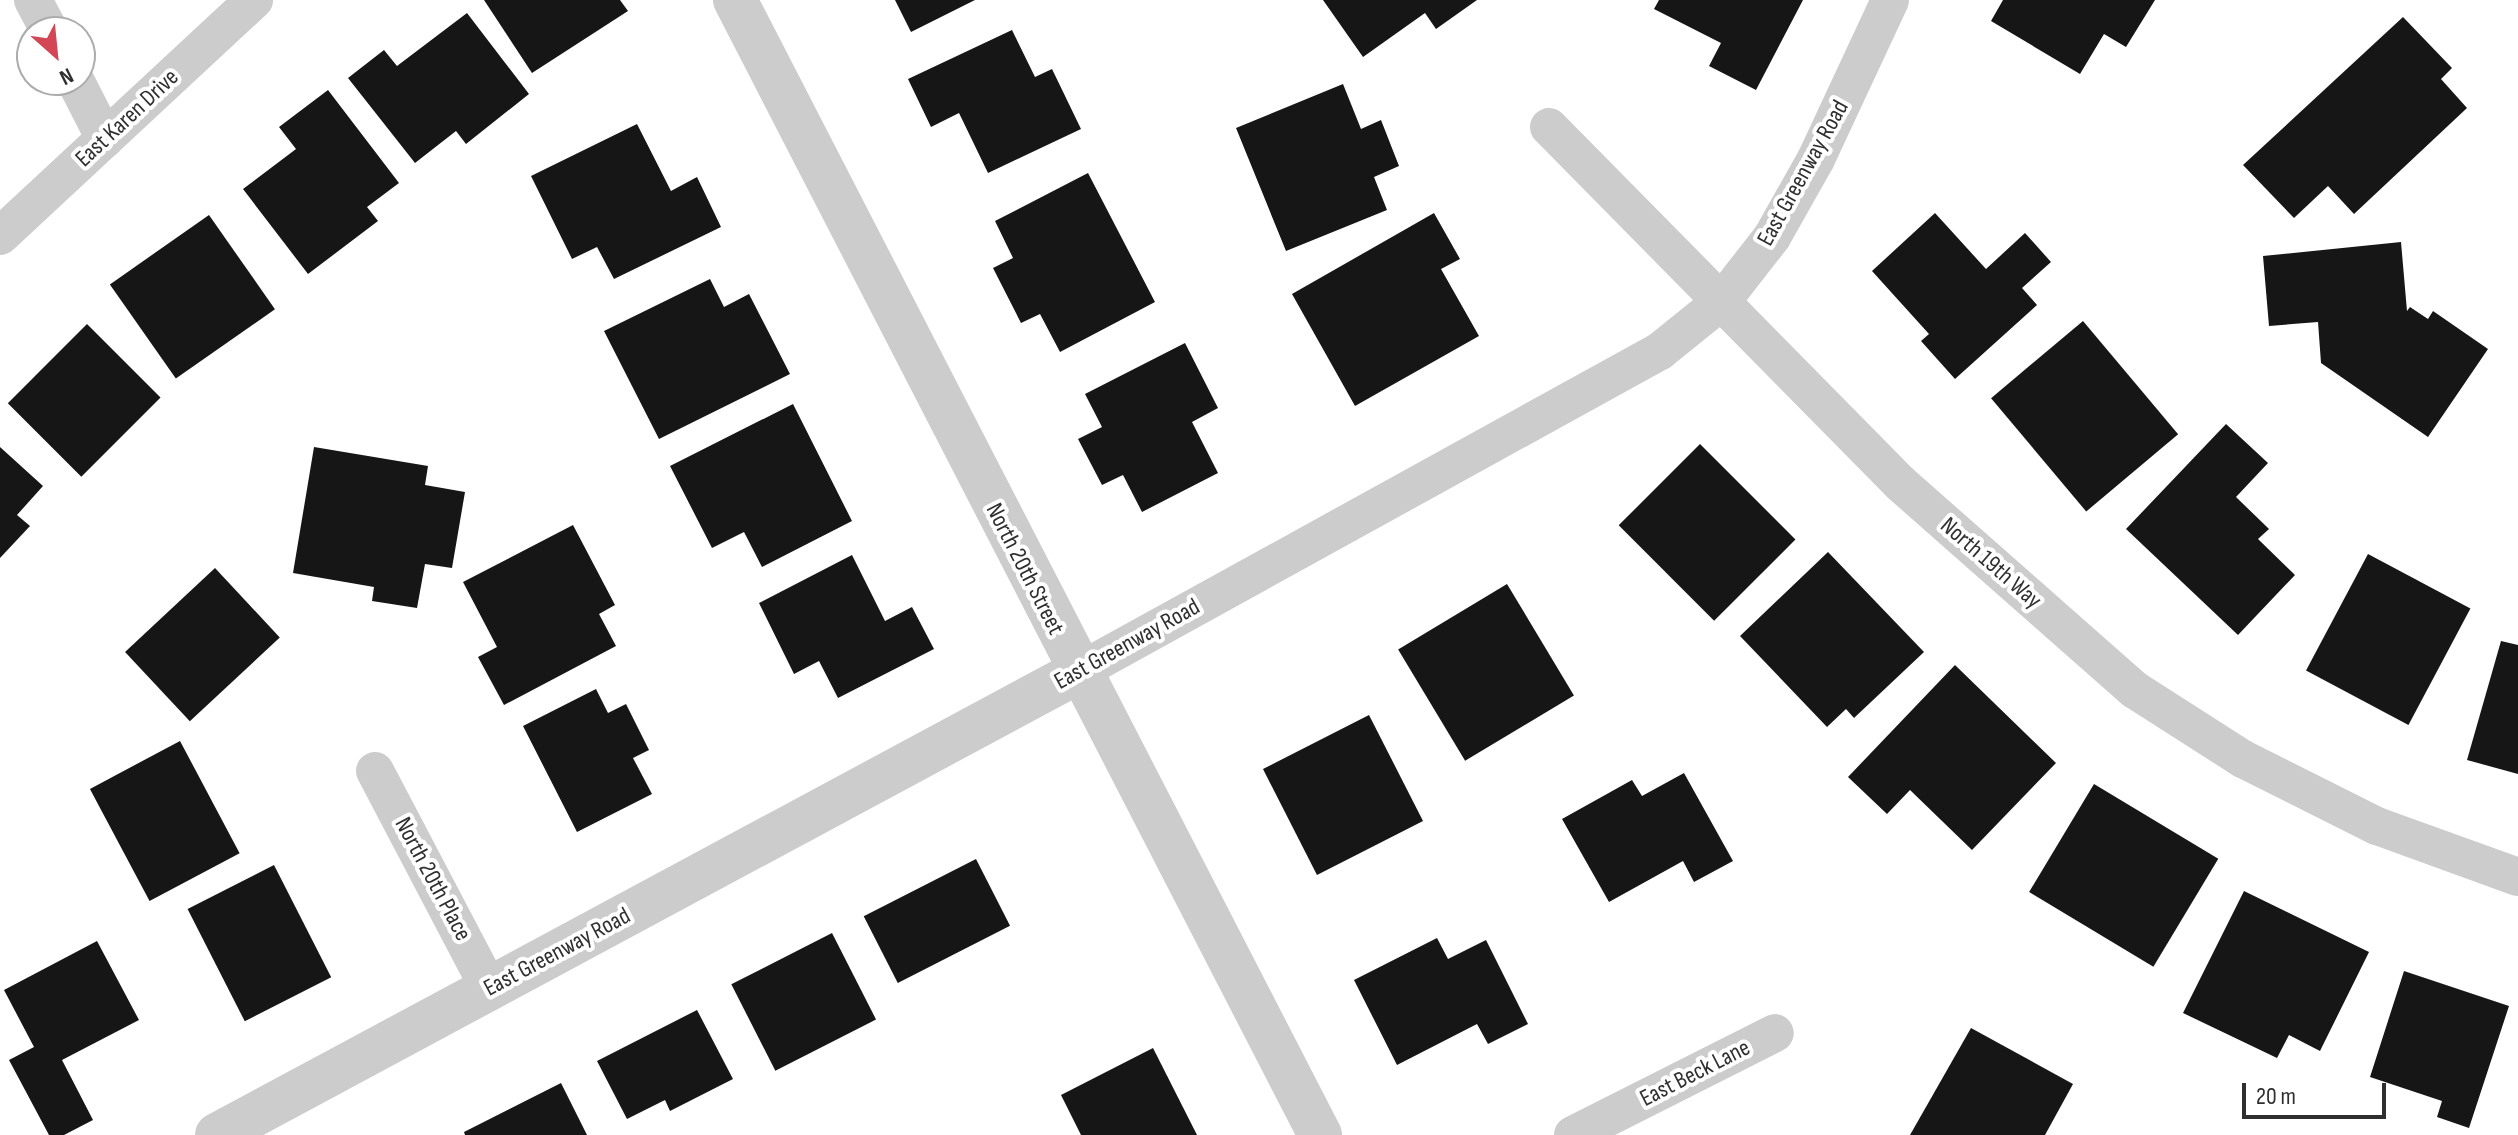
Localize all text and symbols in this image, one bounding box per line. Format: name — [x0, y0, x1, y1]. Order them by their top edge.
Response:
north arrow — [16, 16, 96, 96]
text: N — [55, 61, 78, 91]
street label: East Karen Drive — [69, 63, 185, 173]
street label: East Greenway Road — [1751, 95, 1855, 251]
street label: North 20th Street — [980, 499, 1070, 639]
street label: North 19th Way — [1934, 511, 2048, 615]
street label: East Greenway Road — [1049, 592, 1205, 696]
street label: North 20th Place — [388, 812, 478, 946]
street label: East Greenway Road — [479, 901, 635, 1003]
street label: East Beck Lane — [1635, 1033, 1755, 1113]
scale bar — [2246, 1067, 2390, 1117]
text: 20 m — [2256, 1082, 2296, 1111]

